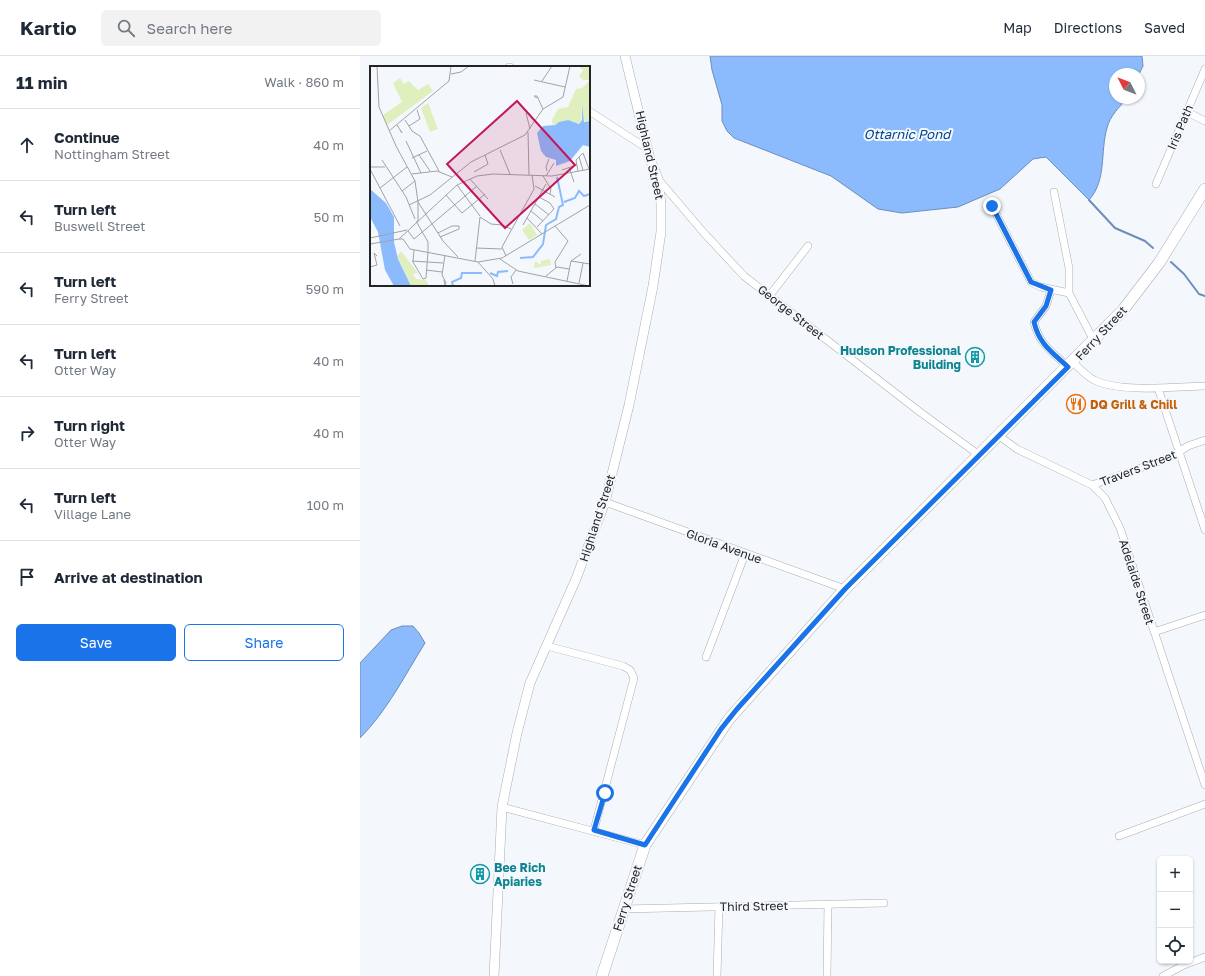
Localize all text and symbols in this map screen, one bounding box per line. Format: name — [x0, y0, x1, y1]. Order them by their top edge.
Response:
search box — [101, 10, 381, 46]
text: Kartio — [20, 16, 77, 39]
icon: search — [115, 17, 137, 39]
text: Search here — [147, 19, 233, 37]
text: Map — [1003, 19, 1032, 36]
text: Directions — [1054, 19, 1122, 36]
text: Saved — [1144, 19, 1185, 36]
inset map — [370, 66, 590, 286]
north arrow — [1109, 68, 1145, 104]
text: 11 min — [16, 72, 68, 93]
text: Walk · 860 m — [264, 74, 344, 90]
street label: Iris Path — [1164, 102, 1196, 152]
street label: Highland Street — [632, 109, 668, 201]
water label: Ottarnic Pond — [864, 126, 952, 142]
text: Continue — [54, 128, 120, 146]
icon: ahead — [16, 134, 38, 156]
text: 40 m — [313, 137, 344, 153]
text: Nottingham Street — [54, 146, 170, 162]
route end — [983, 197, 1001, 215]
text: Turn left — [54, 200, 116, 218]
icon: left — [16, 206, 38, 228]
text: 50 m — [314, 209, 344, 225]
text: Buswell Street — [54, 218, 145, 234]
text: Turn left — [54, 272, 116, 290]
icon: left — [16, 278, 38, 300]
text: 590 m — [306, 281, 344, 297]
street label: George Street — [755, 281, 827, 343]
text: Ferry Street — [54, 290, 129, 306]
street label: Ferry Street — [1072, 303, 1130, 363]
place label: Hudson Professional Building — [840, 343, 961, 372]
text: Turn left — [54, 344, 116, 362]
building icon: Hudson Professional Building — [964, 346, 986, 368]
icon: left — [16, 350, 38, 372]
text: 40 m — [313, 353, 344, 369]
text: Otter Way — [54, 362, 116, 378]
restaurant icon: DQ Grill & Chill — [1065, 393, 1087, 415]
place label: DQ Grill & Chill — [1090, 397, 1177, 412]
text: Turn right — [54, 416, 125, 434]
icon: right — [16, 422, 38, 444]
text: 40 m — [313, 425, 344, 441]
text: Otter Way — [54, 434, 116, 450]
street label: Travers Street — [1098, 447, 1178, 489]
street label: Highland Street — [576, 472, 618, 564]
text: Turn left — [54, 488, 116, 506]
icon: left — [16, 494, 38, 516]
text: 100 m — [307, 497, 344, 513]
text: Village Lane — [54, 506, 131, 522]
street label: Gloria Avenue — [684, 525, 764, 567]
street label: Adelaide Street — [1116, 537, 1158, 627]
icon: arrive — [16, 566, 38, 588]
text: Arrive at destination — [54, 568, 203, 586]
button: Save — [16, 624, 176, 661]
button: Share — [184, 624, 344, 661]
route start — [596, 784, 614, 802]
map controls — [1157, 856, 1193, 964]
button: + — [1157, 856, 1193, 892]
place label: Bee Rich Apiaries — [494, 860, 545, 889]
building icon: Bee Rich Apiaries — [469, 863, 491, 885]
street label: Ferry Street — [609, 863, 645, 933]
button: − — [1157, 892, 1193, 928]
street label: Third Street — [720, 898, 789, 914]
button: locate — [1157, 928, 1193, 964]

